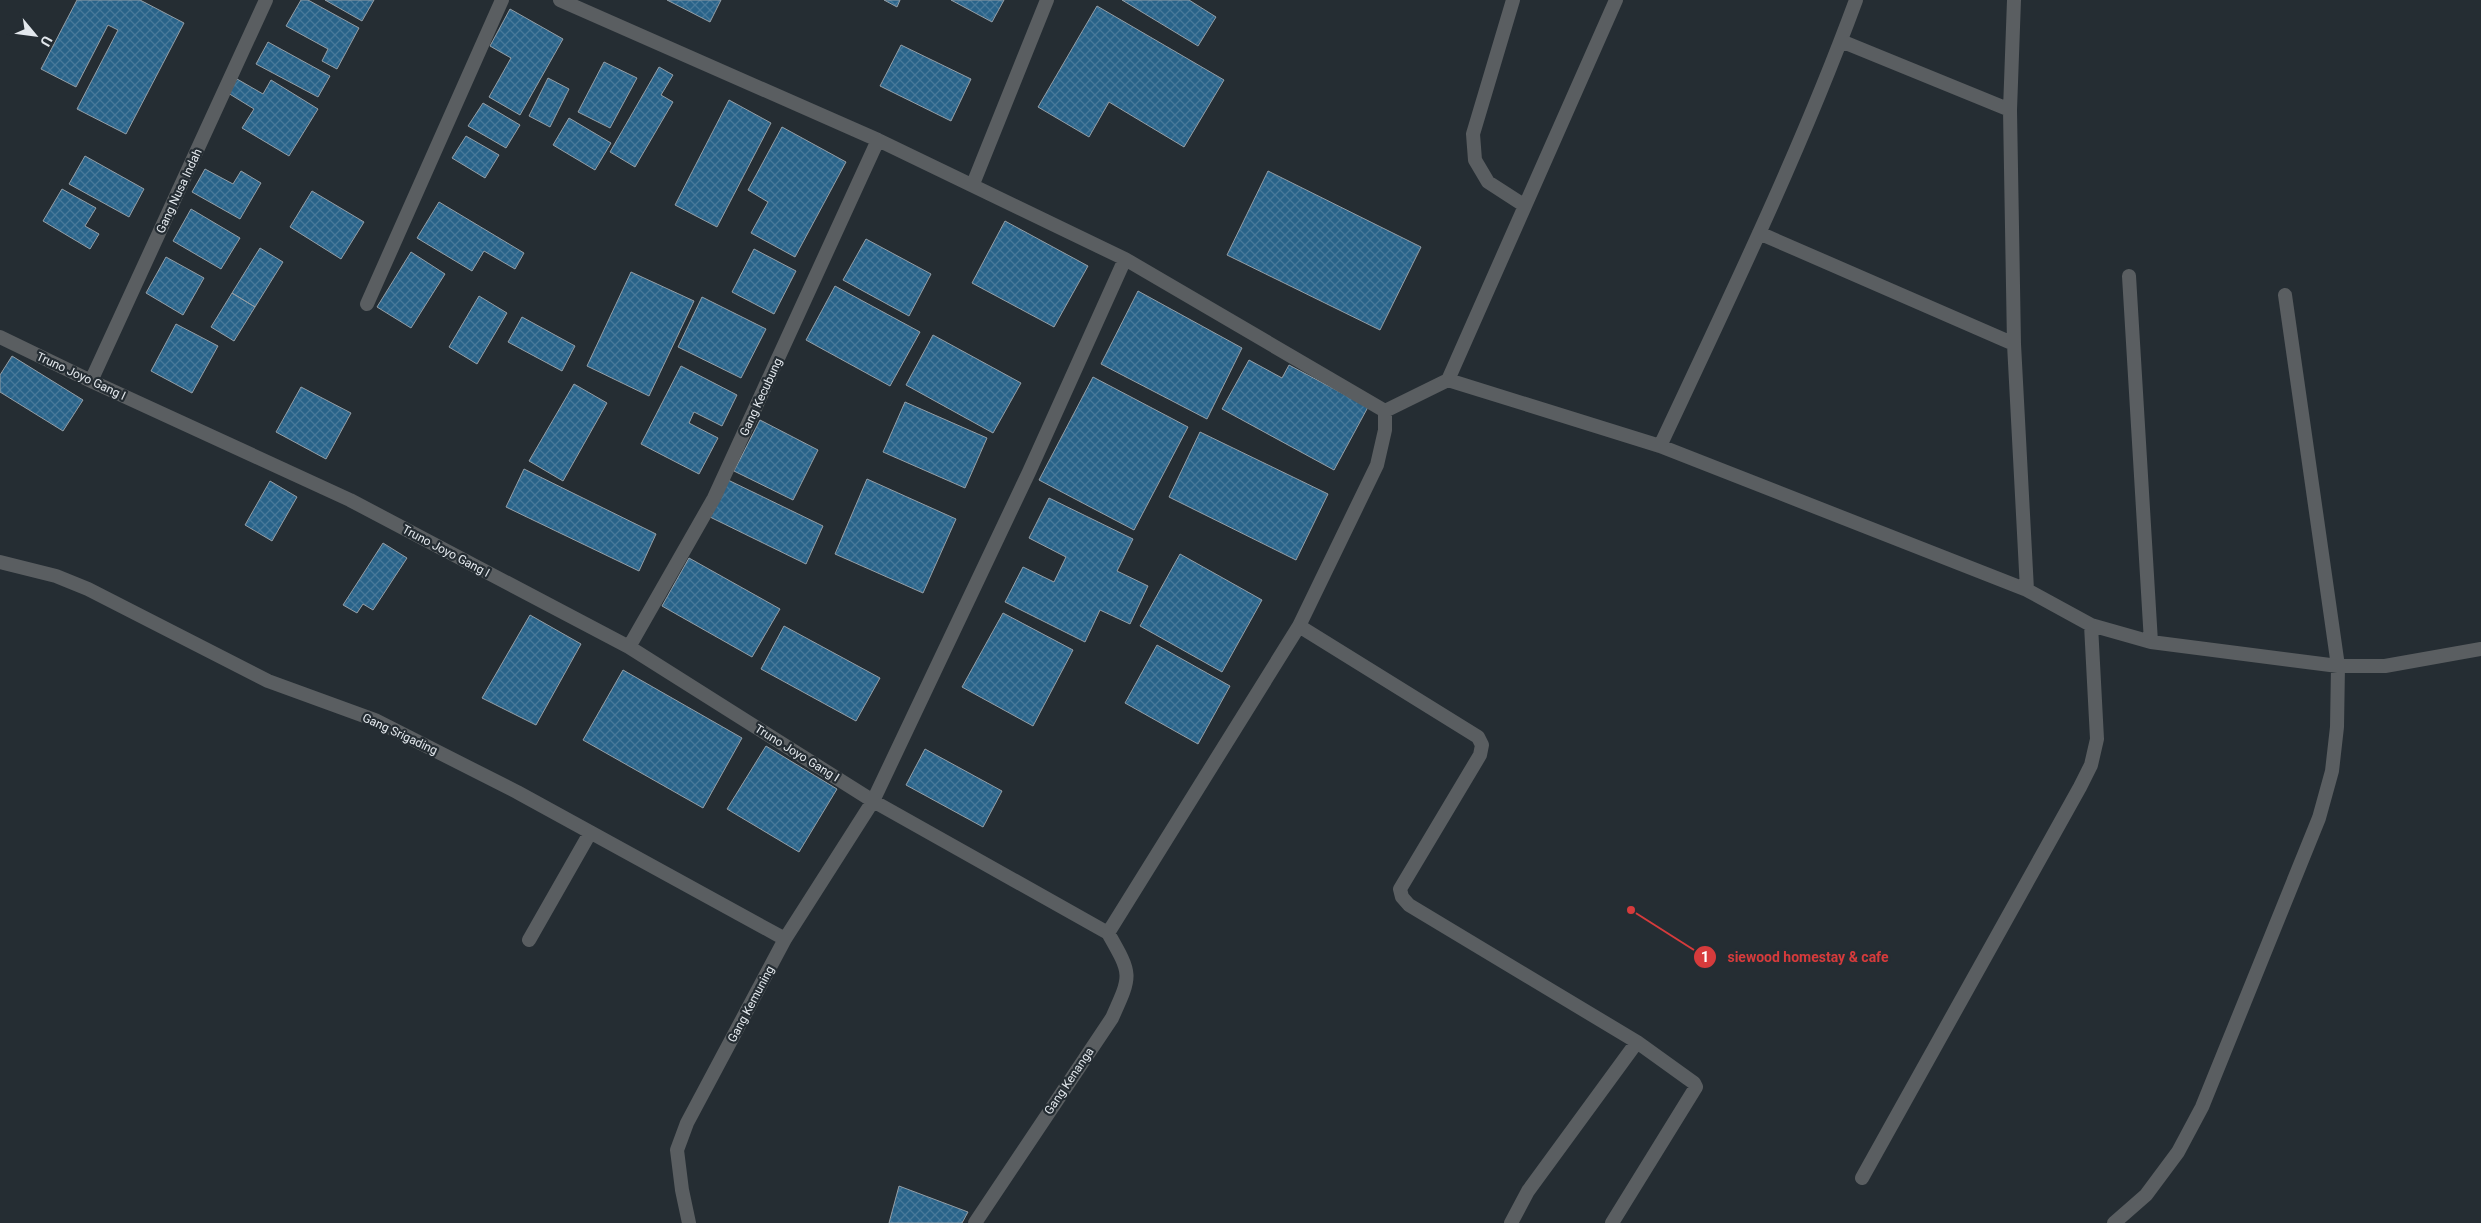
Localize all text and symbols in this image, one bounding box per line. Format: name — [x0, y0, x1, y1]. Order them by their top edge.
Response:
north arrow — [10, 10, 60, 60]
text: U — [37, 33, 56, 49]
street label: Gang Nusa Indah — [153, 146, 205, 236]
street label: Truno Joyo Gang I — [34, 349, 128, 403]
street label: Gang Kecubung — [737, 356, 785, 438]
street label: Truno Joyo Gang I — [400, 522, 492, 580]
street label: Gang Srigading — [360, 710, 440, 758]
street label: Truno Joyo Gang I — [752, 721, 842, 785]
callout: siewood homestay & cafe — [1692, 942, 1899, 971]
text: 1 — [1701, 948, 1709, 966]
text: siewood homestay & cafe — [1727, 949, 1889, 965]
street label: Gang Kemuning — [725, 963, 777, 1045]
street label: Gang Kenanga — [1041, 1045, 1097, 1117]

